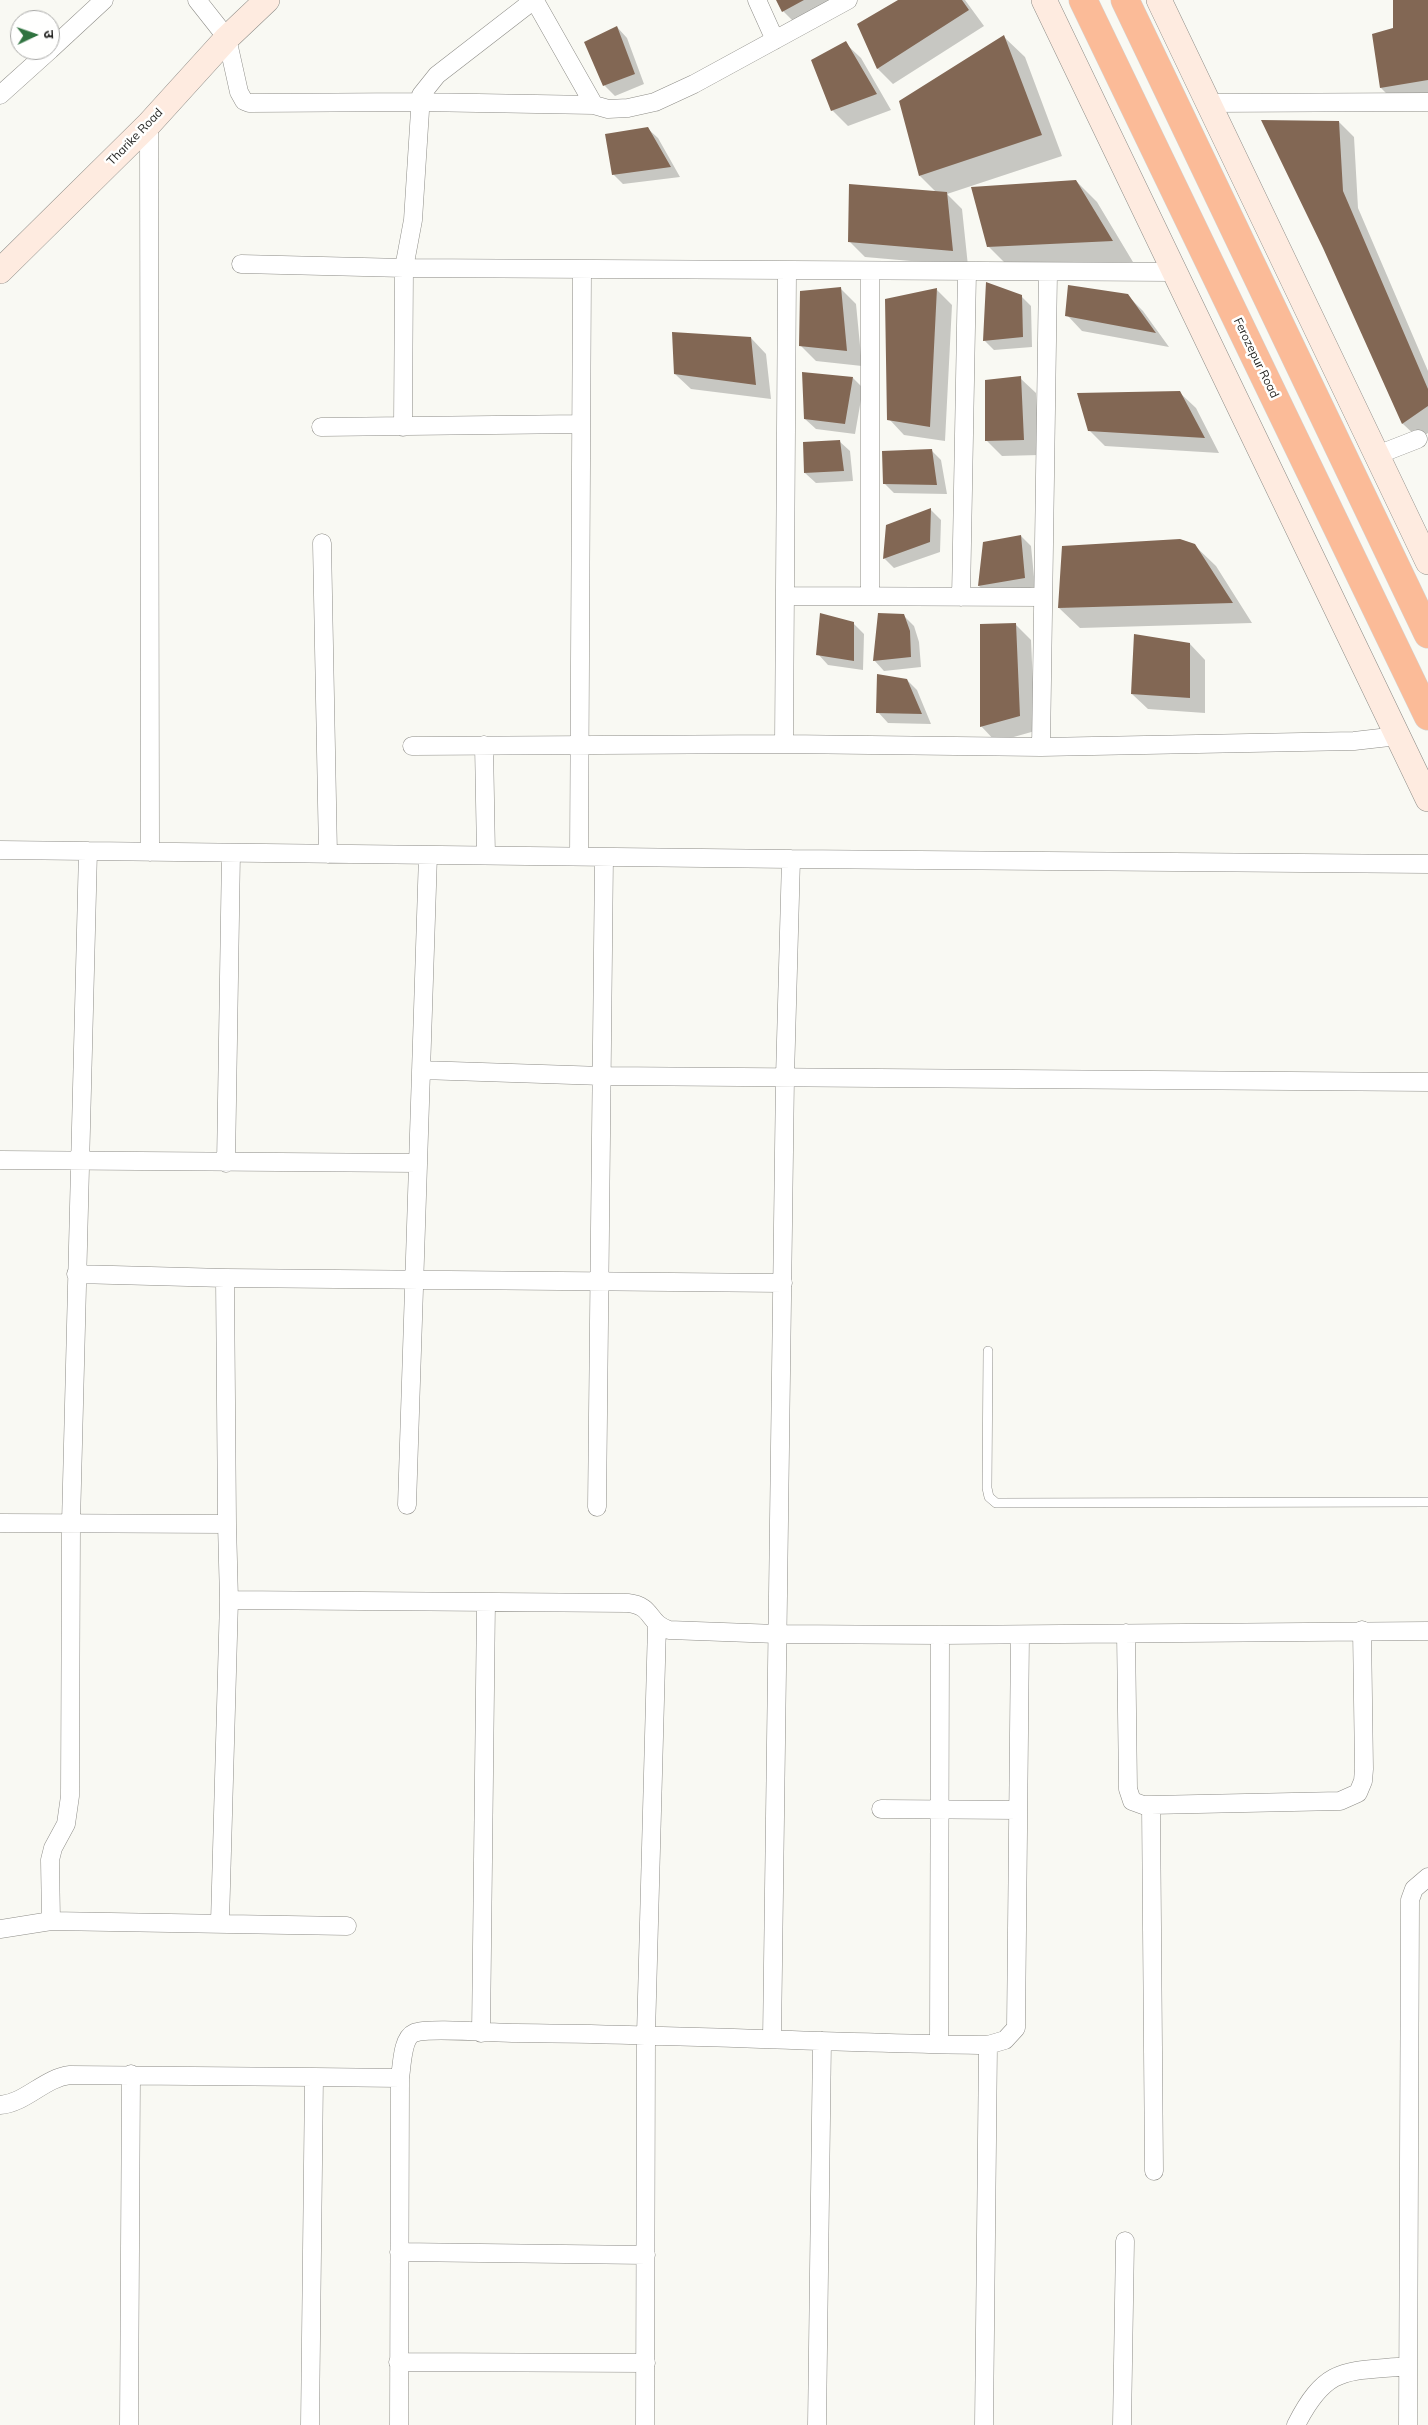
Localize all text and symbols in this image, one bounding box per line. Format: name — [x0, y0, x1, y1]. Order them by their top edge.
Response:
north arrow — [10, 10, 60, 60]
text: उ — [40, 30, 58, 39]
street label: Tharike Road — [104, 105, 166, 169]
street label: Ferozepur Road — [1230, 315, 1282, 401]

